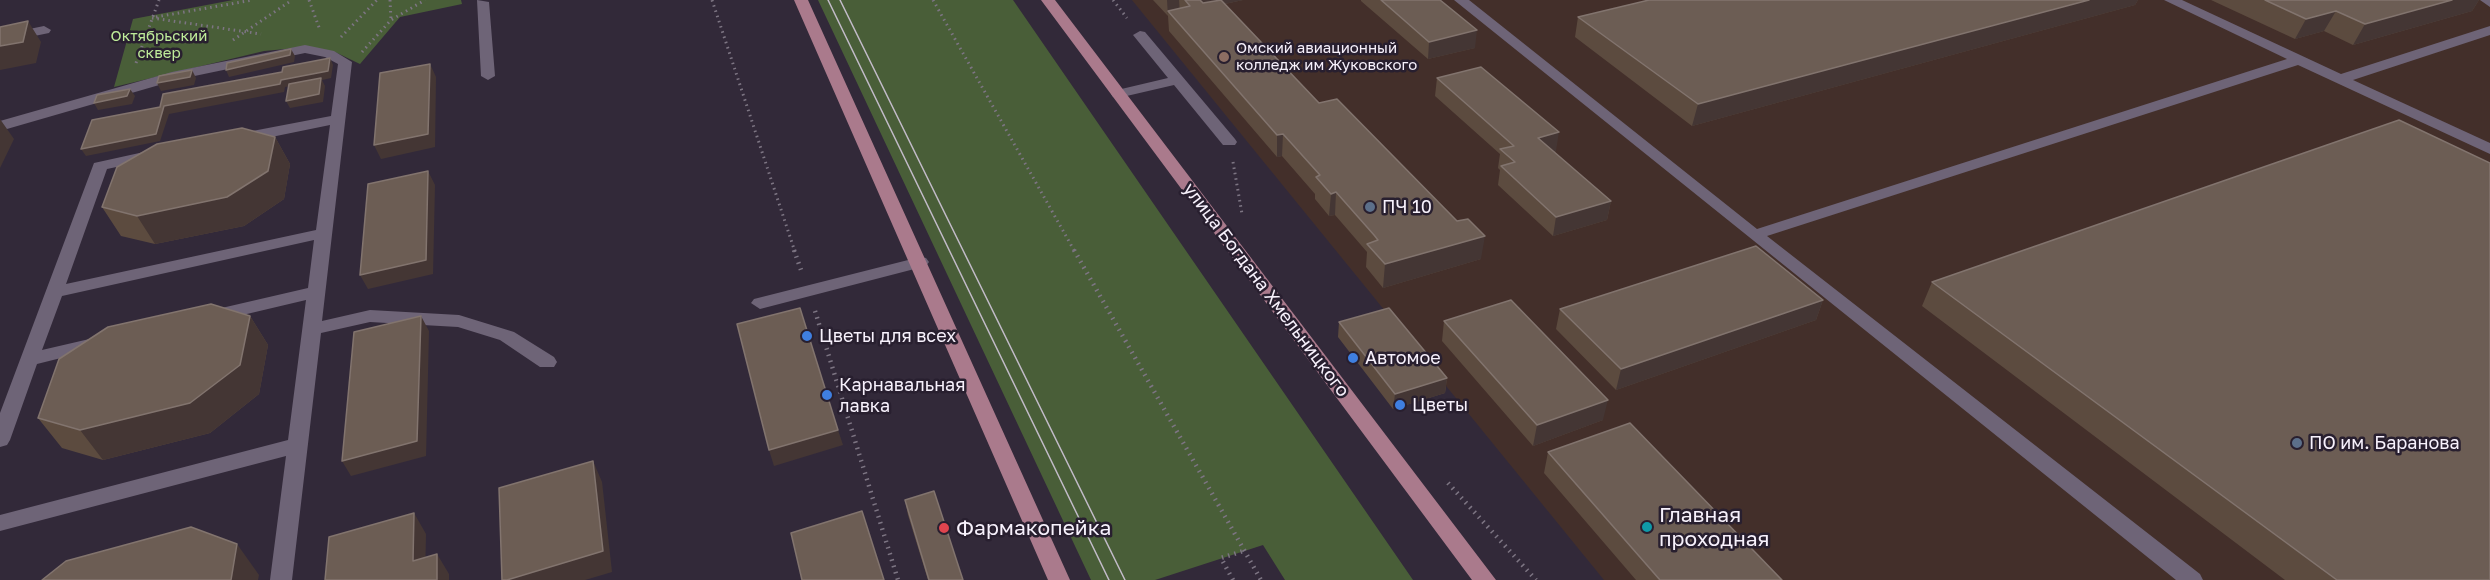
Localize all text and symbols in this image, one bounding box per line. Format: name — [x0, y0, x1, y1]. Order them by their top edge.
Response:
park label: Октябрьский сквер — [111, 27, 207, 62]
place label: Омский авиационный колледж им Жуковского — [1236, 39, 1417, 74]
marker: Омский авиационный колледж им Жуковского — [1217, 50, 1231, 64]
street label: улица Богдана Хмельницкого — [1178, 179, 1354, 401]
place label: ПЧ 10 — [1382, 196, 1432, 218]
marker: ПЧ 10 — [1363, 200, 1377, 214]
place label: Цветы для всех — [819, 325, 956, 347]
marker: Цветы для всех — [800, 329, 814, 343]
place label: Автомое — [1365, 347, 1441, 369]
marker: Автомое — [1346, 351, 1360, 365]
place label: Карнавальная лавка — [839, 374, 966, 416]
marker: Карнавальная лавка — [820, 388, 834, 402]
place label: Цветы — [1412, 394, 1468, 416]
marker: Цветы — [1393, 398, 1407, 412]
place label: ПО им. Баранова — [2309, 432, 2460, 454]
marker: ПО им. Баранова — [2290, 436, 2304, 450]
place label: Главная проходная — [1659, 502, 1770, 552]
place label: Фармакопейка — [956, 515, 1111, 541]
marker: Главная проходная — [1640, 520, 1654, 534]
marker: Фармакопейка — [937, 521, 951, 535]

